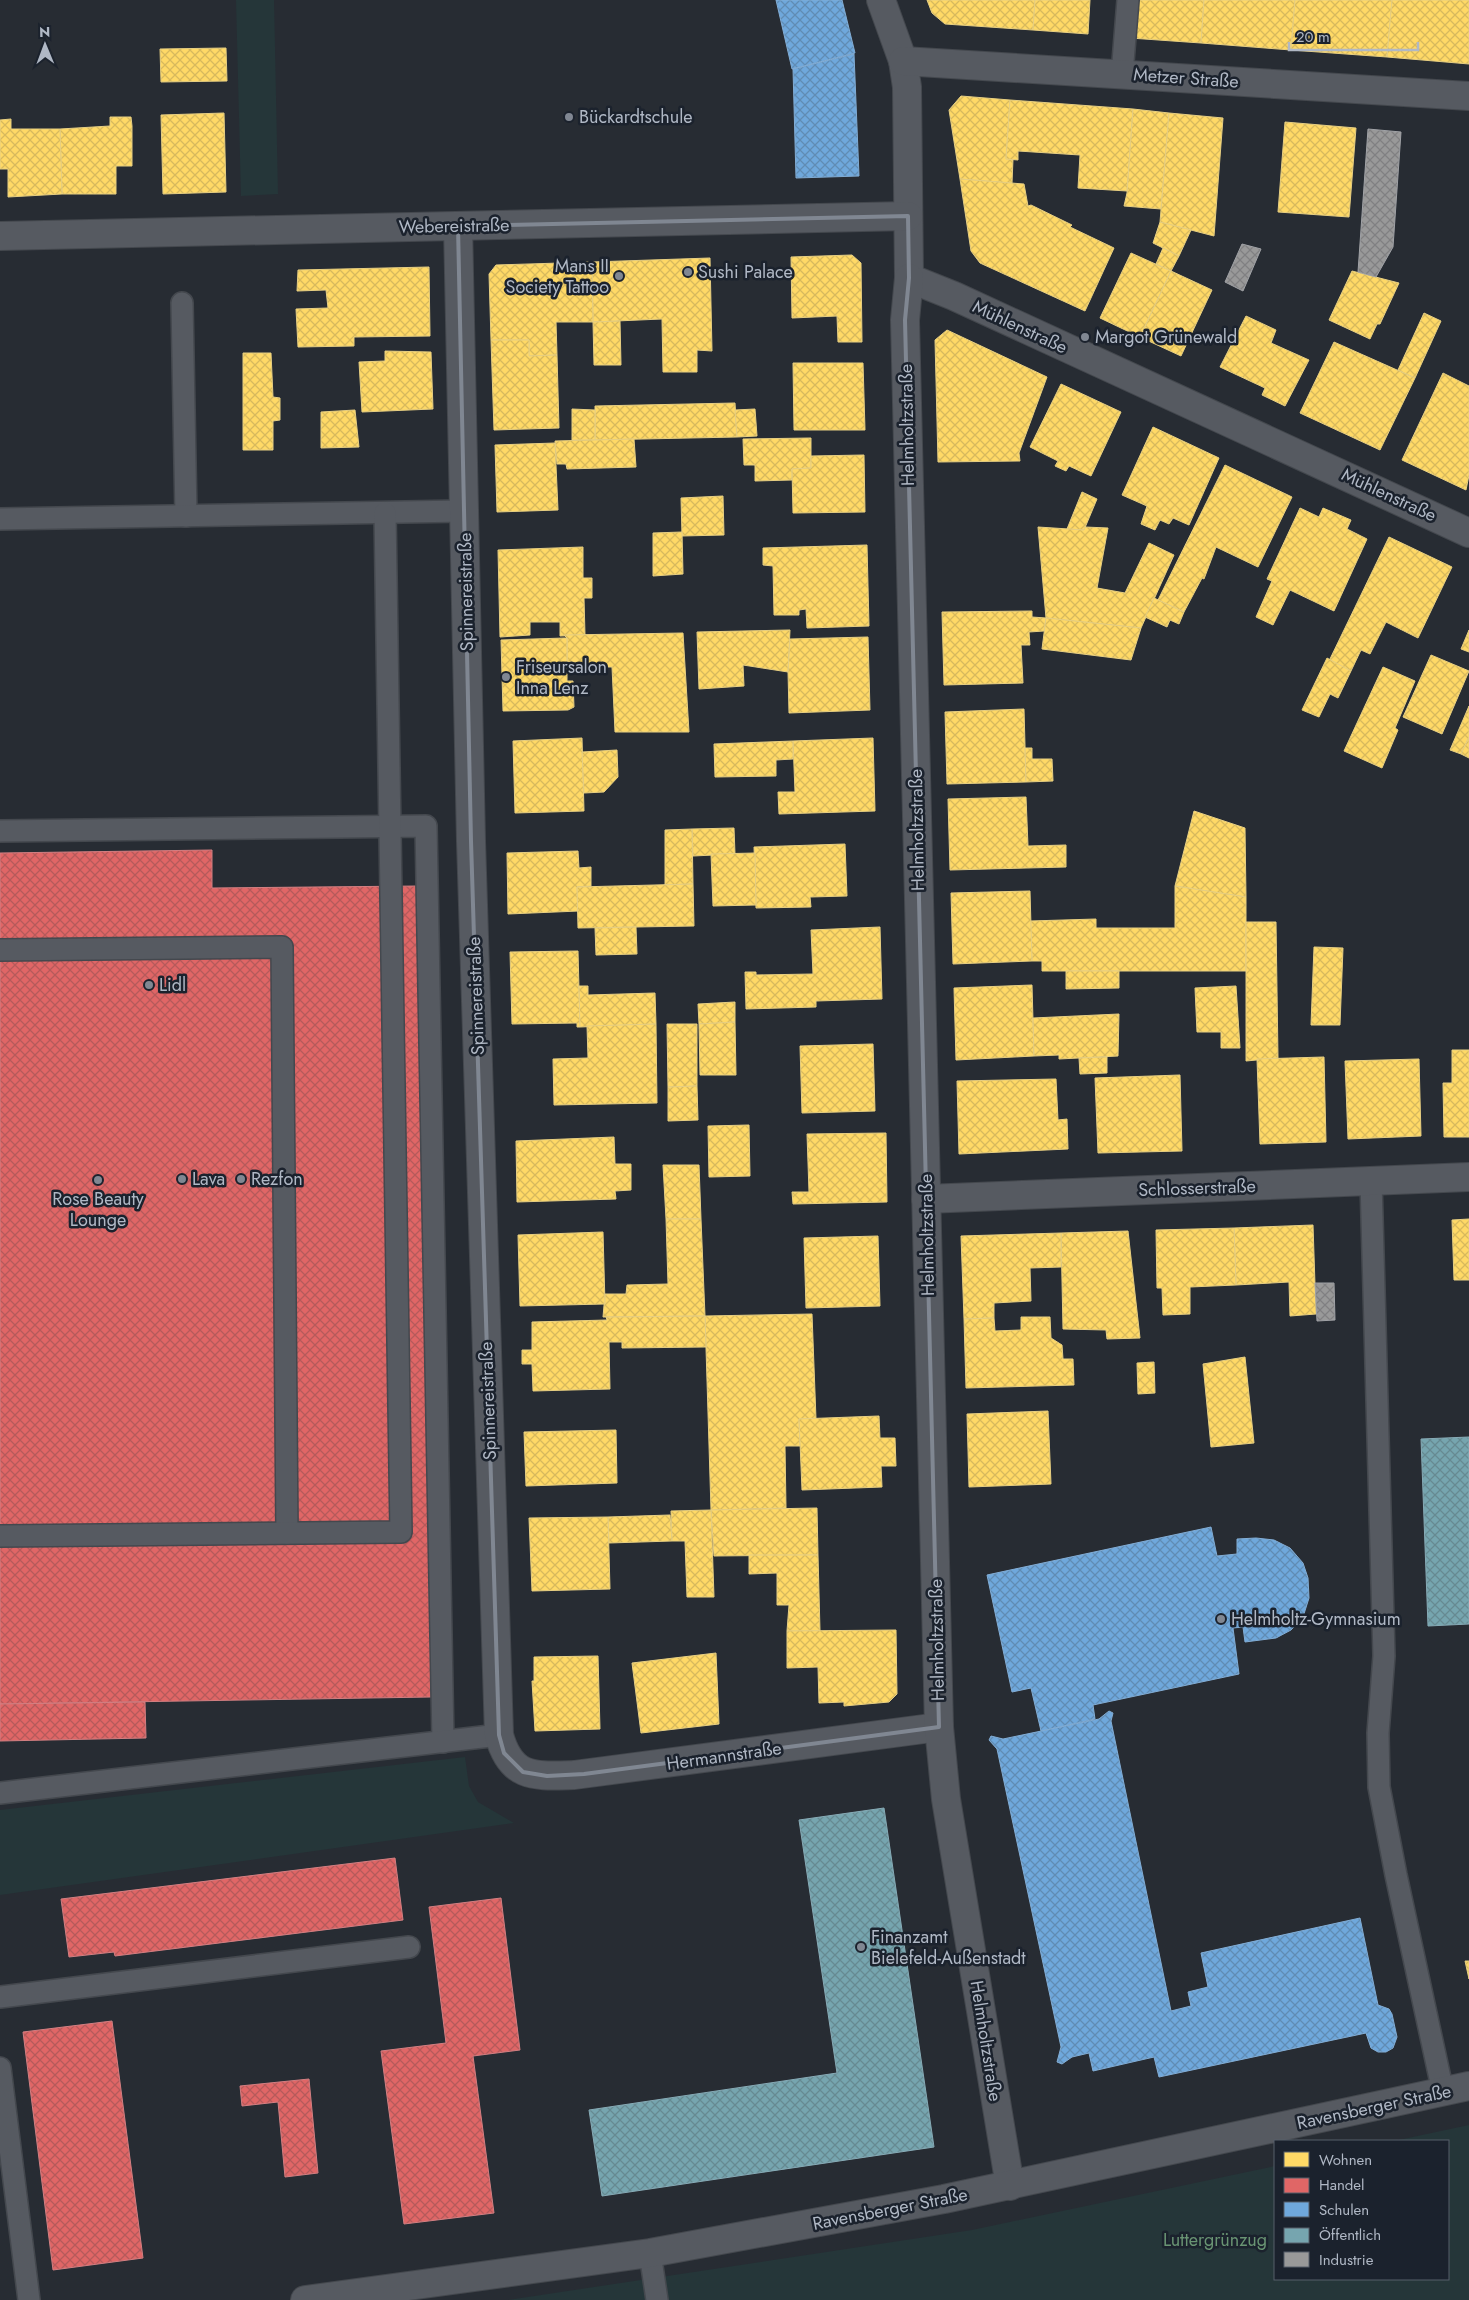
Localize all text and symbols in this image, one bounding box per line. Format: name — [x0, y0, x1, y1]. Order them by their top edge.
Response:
north arrow — [20, 20, 70, 70]
scale bar — [1289, 20, 1418, 52]
text: N — [39, 22, 51, 42]
text: 20 m — [1296, 26, 1330, 48]
street label: Metzer Straße — [1132, 61, 1240, 95]
place label: Bückardtschule — [579, 104, 693, 130]
marker: Bückardtschule — [563, 111, 575, 123]
street label: Webereistraße — [398, 212, 510, 240]
place label: Mans II Society Tattoo — [506, 253, 609, 300]
place label: Sushi Palace — [698, 259, 793, 285]
marker: Sushi Palace — [682, 266, 694, 278]
marker: Mans II Society Tattoo — [613, 270, 625, 282]
street label: Mühlenstraße — [968, 294, 1072, 360]
place label: Margot Grünewald — [1095, 324, 1237, 350]
marker: Margot Grünewald — [1079, 331, 1091, 343]
street label: Helmholtzstraße — [893, 364, 921, 486]
street label: Mühlenstraße — [1337, 462, 1441, 528]
street label: Spinnereistraße — [452, 532, 480, 652]
place label: Friseursalon Inna Lenz — [516, 654, 607, 701]
marker: Friseursalon Inna Lenz — [500, 671, 512, 683]
street label: Helmholtzstraße — [903, 769, 931, 891]
street label: Spinnereistraße — [461, 936, 491, 1056]
place label: Lidl — [159, 972, 186, 998]
marker: Lidl — [143, 979, 155, 991]
place label: Lava — [192, 1166, 225, 1192]
place label: Rezfon — [251, 1166, 303, 1192]
marker: Lava — [176, 1173, 188, 1185]
marker: Rezfon — [235, 1173, 247, 1185]
street label: Schlosserstraße — [1138, 1173, 1256, 1203]
marker: Rose Beauty Lounge — [92, 1174, 104, 1186]
street label: Helmholtzstraße — [913, 1174, 941, 1296]
place label: Rose Beauty Lounge — [52, 1186, 144, 1233]
street label: Spinnereistraße — [473, 1341, 503, 1461]
street label: Helmholtzstraße — [923, 1579, 951, 1701]
place label: Helmholtz-Gymnasium — [1231, 1606, 1401, 1632]
marker: Helmholtz-Gymnasium — [1215, 1613, 1227, 1625]
street label: Hermannstraße — [665, 1735, 783, 1777]
place label: Finanzamt Bielefeld-Außenstadt — [871, 1924, 1026, 1971]
marker: Finanzamt Bielefeld-Außenstadt — [855, 1941, 867, 1953]
street label: Helmholtzstraße — [964, 1979, 1008, 2103]
street label: Ravensberger Straße — [1294, 2078, 1454, 2136]
legend — [1274, 2140, 1449, 2280]
text: Wohnen — [1319, 2149, 1372, 2171]
text: Handel — [1319, 2174, 1365, 2196]
street label: Ravensberger Straße — [810, 2181, 970, 2237]
text: Schulen — [1319, 2199, 1369, 2221]
text: Öffentlich — [1319, 2224, 1381, 2246]
park label: Luttergrünzug — [1163, 2227, 1267, 2253]
text: Industrie — [1319, 2249, 1374, 2271]

